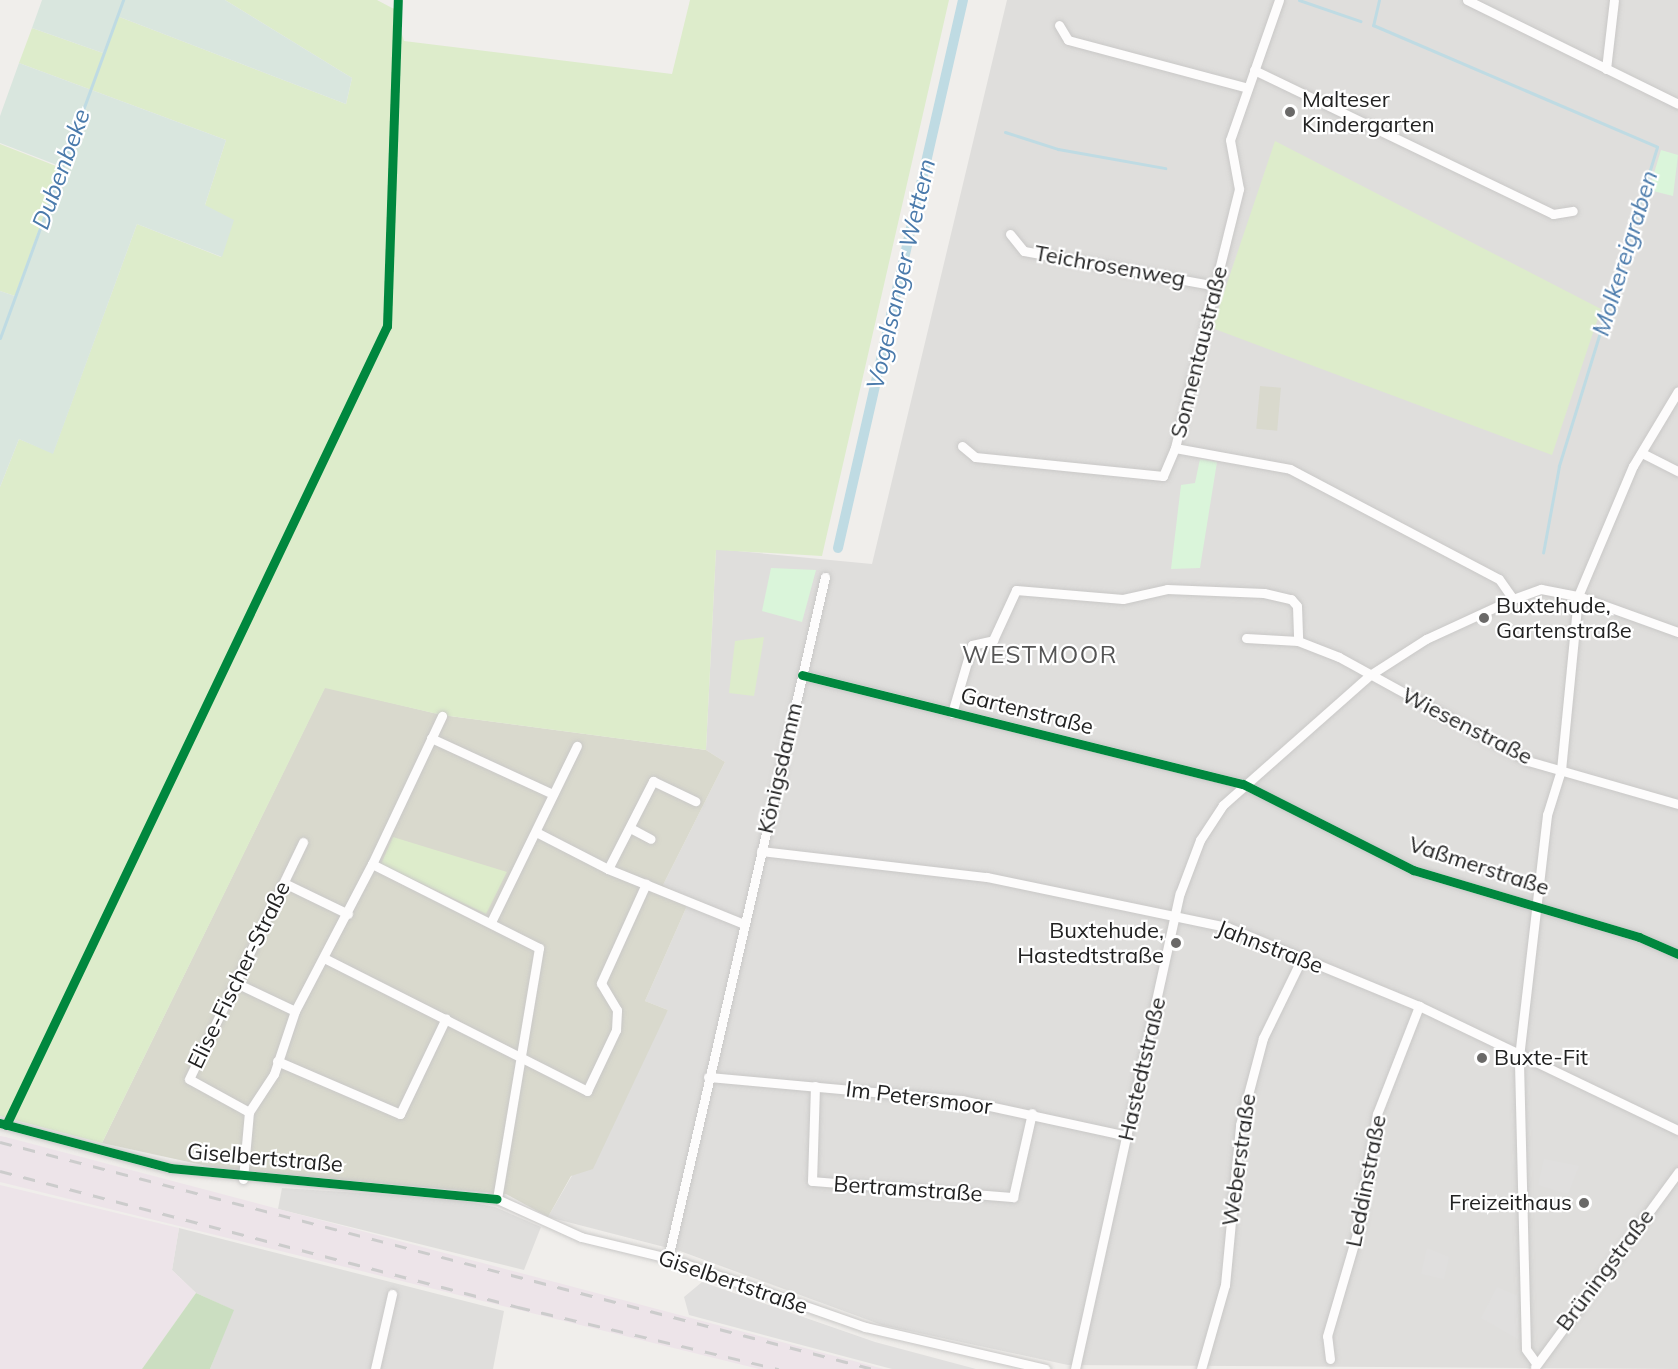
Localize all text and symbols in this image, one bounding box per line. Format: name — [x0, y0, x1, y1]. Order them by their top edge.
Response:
place label: Malteser Kindergarten — [1302, 86, 1435, 138]
water label: Dubenbeke — [26, 105, 96, 233]
marker: Malteser Kindergarten — [1283, 105, 1297, 119]
water label: Vogelsanger Wettern — [860, 156, 942, 392]
water label: Molkereigraben — [1586, 167, 1664, 339]
street label: Teichrosenweg — [1032, 240, 1188, 292]
street label: Sonnentaustraße — [1165, 263, 1233, 441]
place label: Buxtehude, Gartenstraße — [1496, 592, 1632, 644]
marker: Buxtehude, Gartenstraße — [1477, 611, 1491, 625]
district label: WESTMOOR — [962, 641, 1118, 669]
street label: Gartenstraße — [958, 682, 1096, 740]
street label: Wiesenstraße — [1397, 682, 1537, 770]
street label: Königsdamm — [752, 700, 808, 836]
street label: Vaßmerstraße — [1406, 831, 1552, 901]
street label: Elise-Fischer-Straße — [182, 877, 296, 1073]
street label: Jahnstraße — [1213, 915, 1327, 979]
place label: Buxtehude, Hastedtstraße — [1017, 917, 1164, 968]
marker: Buxtehude, Hastedtstraße — [1169, 936, 1183, 950]
street label: Hastedtstraße — [1113, 995, 1171, 1143]
place label: Buxte-Fit — [1494, 1045, 1588, 1071]
marker: Buxte-Fit — [1475, 1051, 1489, 1065]
street label: Im Petersmoor — [844, 1076, 994, 1120]
street label: Weberstraße — [1217, 1092, 1261, 1228]
street label: Leddinstraße — [1340, 1113, 1392, 1249]
street label: Giselbertstraße — [186, 1138, 344, 1178]
street label: Bertramstraße — [833, 1171, 983, 1207]
place label: Freizeithaus — [1449, 1190, 1572, 1216]
marker: Freizeithaus — [1577, 1196, 1591, 1210]
street label: Brüningstraße — [1551, 1204, 1659, 1336]
street label: Giselbertstraße — [655, 1244, 811, 1320]

